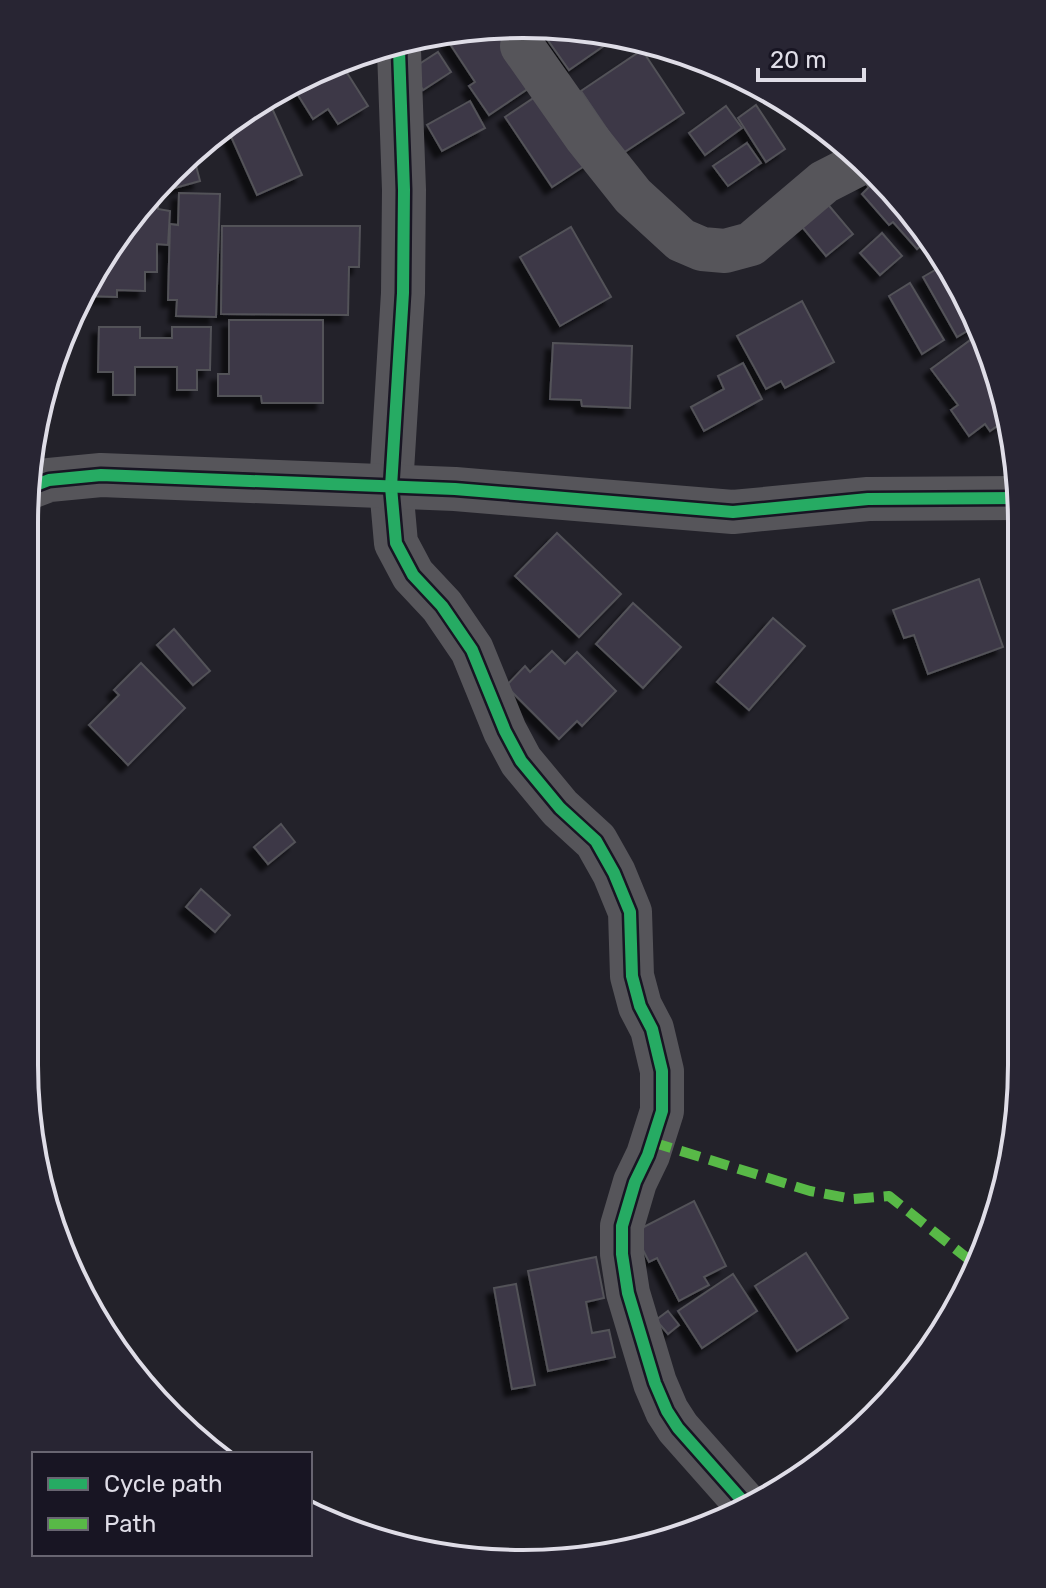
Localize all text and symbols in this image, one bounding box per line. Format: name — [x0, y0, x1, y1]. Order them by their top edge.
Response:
scale bar — [758, 32, 864, 82]
text: 20 m — [770, 46, 827, 74]
legend — [32, 1452, 312, 1556]
text: Cycle path — [104, 1470, 223, 1498]
text: Path — [104, 1510, 156, 1538]

